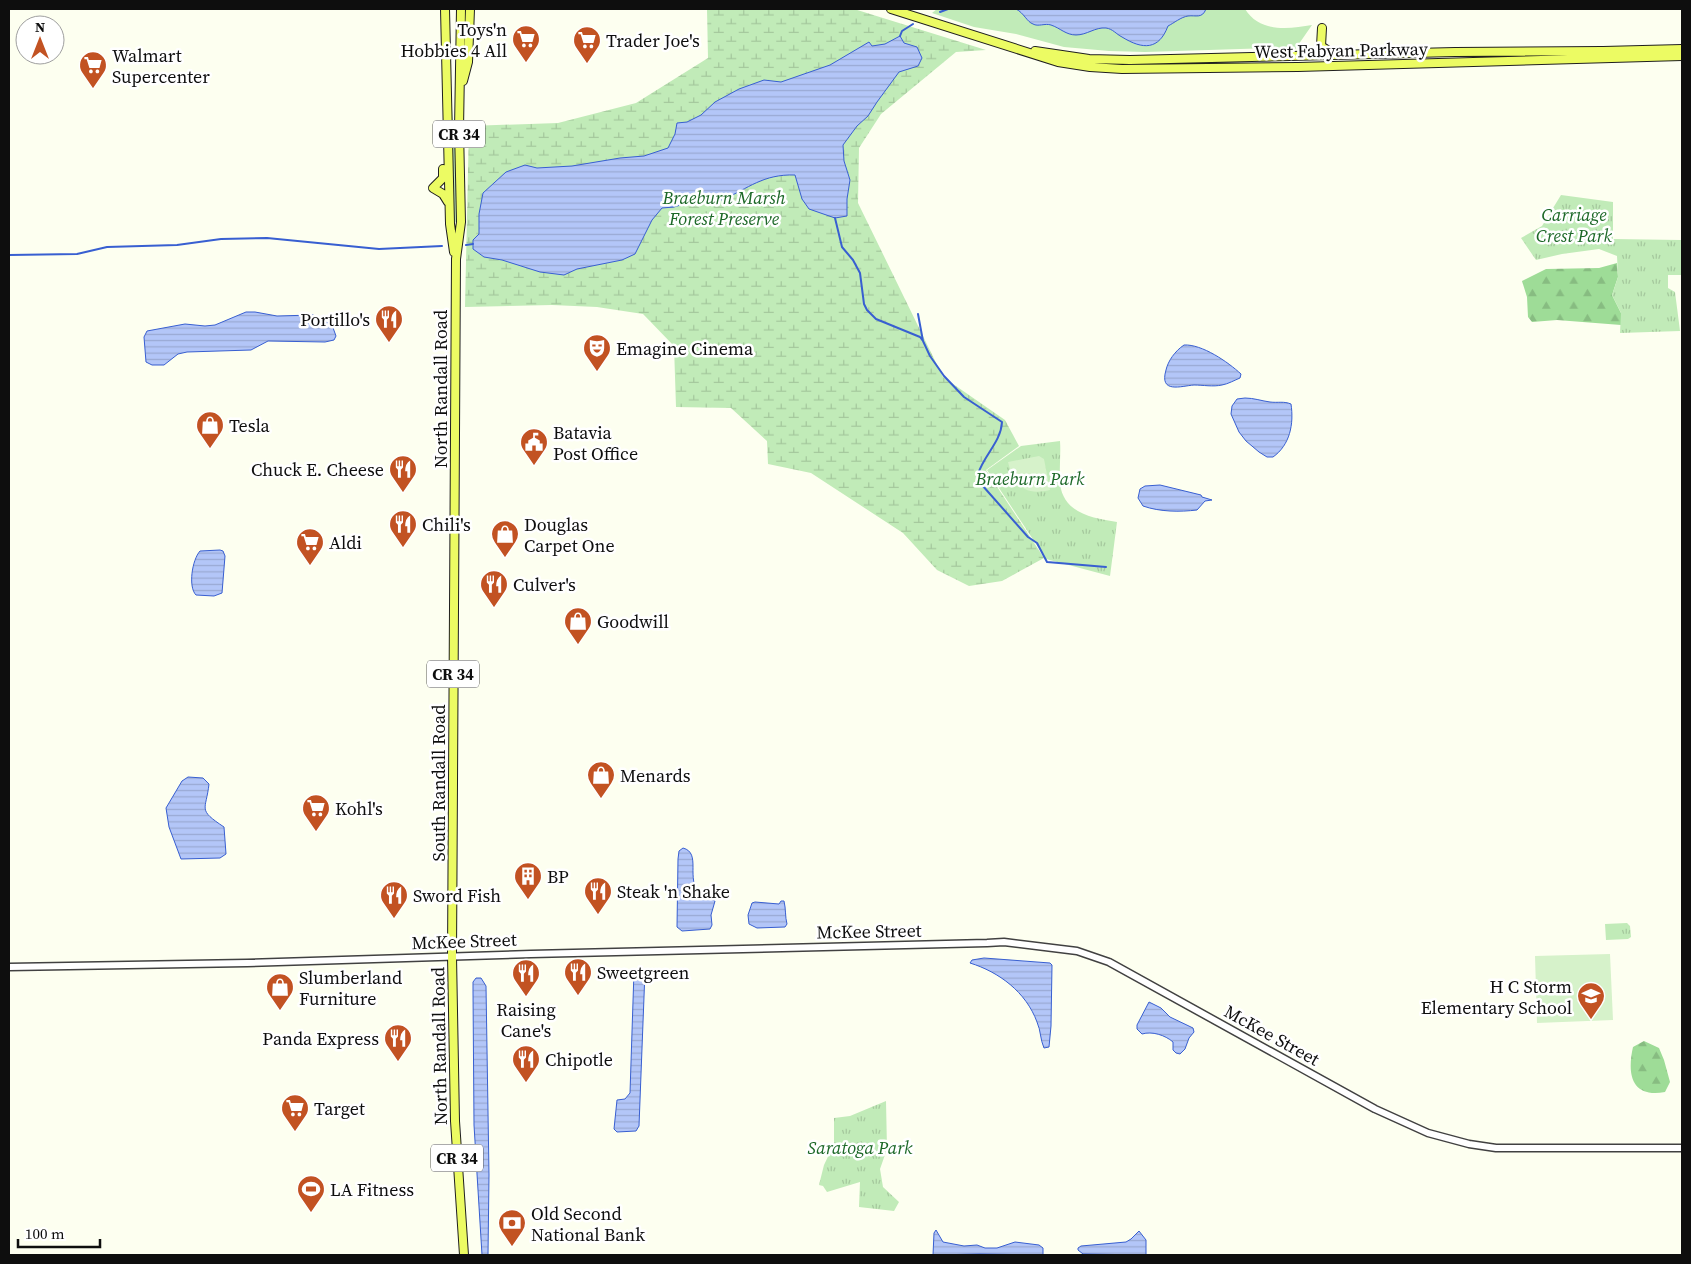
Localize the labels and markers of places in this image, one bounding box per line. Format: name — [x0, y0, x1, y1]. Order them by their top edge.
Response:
place label: Toys'n Hobbies 4 All — [400, 17, 507, 63]
supermarket icon: Toys'n Hobbies 4 All — [511, 24, 541, 63]
supermarket icon: Trader Joe's — [572, 25, 602, 64]
place label: Trader Joe's — [606, 28, 700, 53]
place label: Walmart Supercenter — [112, 43, 210, 89]
supermarket icon: Walmart Supercenter — [78, 50, 108, 89]
restaurant icon: Portillo's — [374, 304, 404, 343]
place label: Portillo's — [300, 307, 370, 332]
theatre icon: Emagine Cinema — [582, 333, 612, 372]
place label: Emagine Cinema — [616, 336, 754, 361]
shop icon: Tesla — [195, 410, 225, 449]
place label: Tesla — [229, 413, 271, 438]
place label: Batavia Post Office — [553, 420, 638, 466]
public building icon: Batavia Post Office — [519, 427, 549, 466]
restaurant icon: Chuck E. Cheese — [388, 454, 418, 493]
place label: Chuck E. Cheese — [251, 457, 384, 482]
restaurant icon: Chili's — [388, 509, 418, 548]
place label: Chili's — [422, 512, 471, 537]
place label: Douglas Carpet One — [524, 512, 615, 558]
shop icon: Douglas Carpet One — [490, 519, 520, 558]
supermarket icon: Aldi — [295, 527, 325, 566]
place label: Aldi — [329, 530, 362, 555]
restaurant icon: Culver's — [479, 569, 509, 608]
place label: Culver's — [513, 572, 576, 597]
shop icon: Goodwill — [563, 606, 593, 645]
place label: Goodwill — [597, 609, 669, 634]
shop icon: Menards — [586, 760, 616, 799]
place label: Menards — [620, 763, 691, 788]
supermarket icon: Kohl's — [301, 793, 331, 832]
place label: Kohl's — [335, 796, 383, 821]
building icon: BP — [513, 861, 543, 900]
place label: BP — [547, 864, 569, 889]
restaurant icon: Steak 'n Shake — [583, 876, 613, 915]
place label: Steak 'n Shake — [617, 879, 730, 904]
restaurant icon: Sword Fish — [379, 880, 409, 919]
place label: Sword Fish — [413, 883, 501, 908]
restaurant icon: Sweetgreen — [563, 957, 593, 996]
restaurant icon: Raising Cane's — [511, 958, 541, 997]
place label: Sweetgreen — [597, 960, 690, 985]
place label: Slumberland Furniture — [299, 965, 402, 1011]
shop icon: Slumberland Furniture — [265, 972, 295, 1011]
place label: H C Storm Elementary School — [1421, 974, 1572, 1020]
school or university icon: H C Storm Elementary School — [1576, 981, 1606, 1020]
place label: Raising Cane's — [496, 997, 556, 1043]
restaurant icon: Panda Express — [383, 1023, 413, 1062]
place label: Panda Express — [262, 1026, 379, 1051]
restaurant icon: Chipotle — [511, 1044, 541, 1083]
place label: Chipotle — [545, 1047, 613, 1072]
supermarket icon: Target — [280, 1093, 310, 1132]
place label: Target — [314, 1096, 365, 1121]
sports icon: LA Fitness — [296, 1174, 326, 1213]
place label: LA Fitness — [330, 1177, 414, 1202]
place label: Old Second National Bank — [531, 1201, 645, 1247]
bank icon: Old Second National Bank — [497, 1208, 527, 1247]

